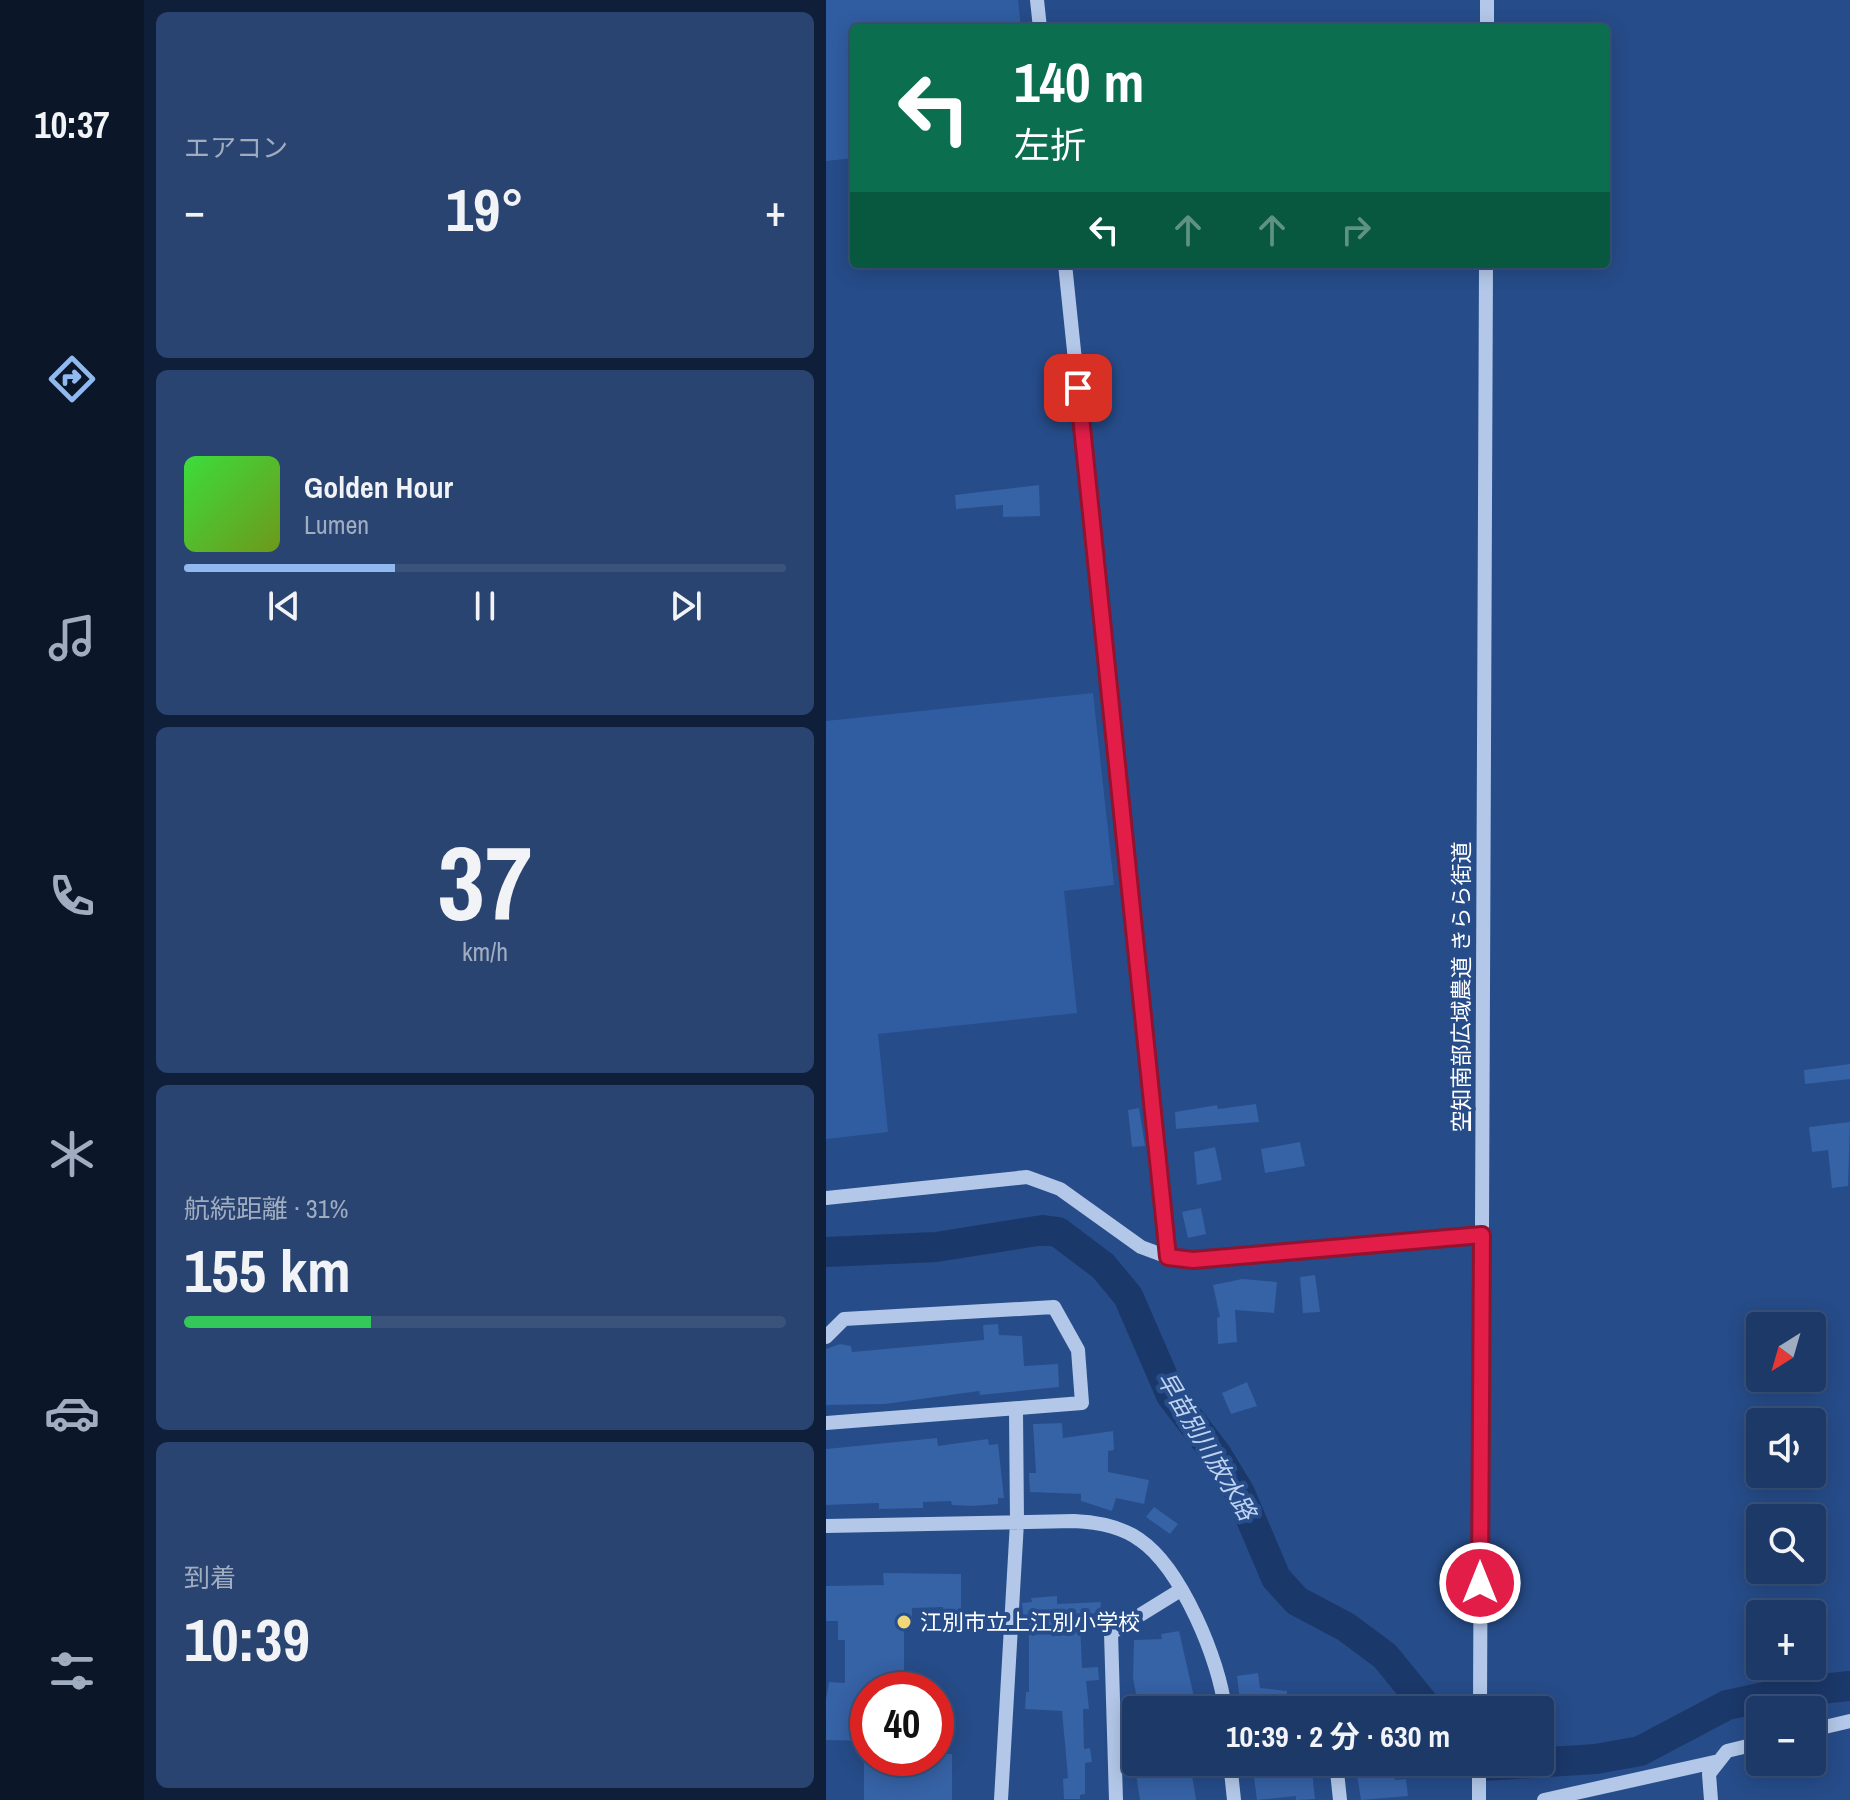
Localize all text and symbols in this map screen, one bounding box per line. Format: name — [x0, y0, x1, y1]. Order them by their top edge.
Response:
text: 140 m — [1014, 44, 1144, 119]
icon: left — [882, 56, 986, 160]
text: 10:37 — [34, 101, 110, 149]
text: 左折 — [1014, 121, 1086, 169]
text: エアコン — [184, 130, 288, 165]
text: 19° — [446, 169, 524, 250]
text: − — [184, 180, 205, 240]
text: + — [765, 180, 786, 240]
icon: left — [1082, 208, 1126, 252]
icon: ahead — [1166, 208, 1210, 252]
icon: ahead — [1250, 208, 1294, 252]
icon: right — [1334, 208, 1378, 252]
icon: directions — [44, 351, 100, 407]
pin — [1044, 354, 1112, 422]
icon: arrive — [1056, 366, 1100, 410]
text: Golden Hour — [304, 467, 453, 507]
text: Lumen — [304, 507, 369, 542]
icon: previous — [262, 584, 306, 628]
icon: pause — [463, 584, 507, 628]
icon: next — [664, 584, 708, 628]
icon: music — [44, 610, 100, 666]
text: 37 — [438, 812, 532, 952]
street label: 空知南部広域農道 きらら街道 — [1446, 841, 1476, 1133]
icon: phone — [44, 868, 100, 924]
text: km/h — [462, 934, 508, 969]
icon: climate — [44, 1126, 100, 1182]
text: 航続距離 · 31% — [184, 1191, 348, 1226]
text: 155 km — [184, 1230, 351, 1311]
north arrow — [1746, 1312, 1826, 1392]
map controls — [1746, 1312, 1826, 1776]
water label: 早苗別川放水路 — [1150, 1365, 1265, 1527]
icon: car — [44, 1385, 100, 1441]
button: sound — [1746, 1408, 1826, 1488]
button: search — [1746, 1504, 1826, 1584]
position arrow — [1438, 1541, 1522, 1625]
text: 到着 — [184, 1560, 236, 1595]
text: 10:39 — [184, 1599, 310, 1680]
button: + — [1746, 1600, 1826, 1680]
place label: 江別市立上江別小学校 — [920, 1607, 1140, 1637]
marker: 江別市立上江別小学校 — [895, 1613, 913, 1631]
icon: filters — [44, 1643, 100, 1699]
speed limit sign: 40 — [850, 1672, 954, 1776]
button: − — [1746, 1696, 1826, 1776]
text: 10:39 · 2 分 · 630 m — [1226, 1716, 1450, 1756]

